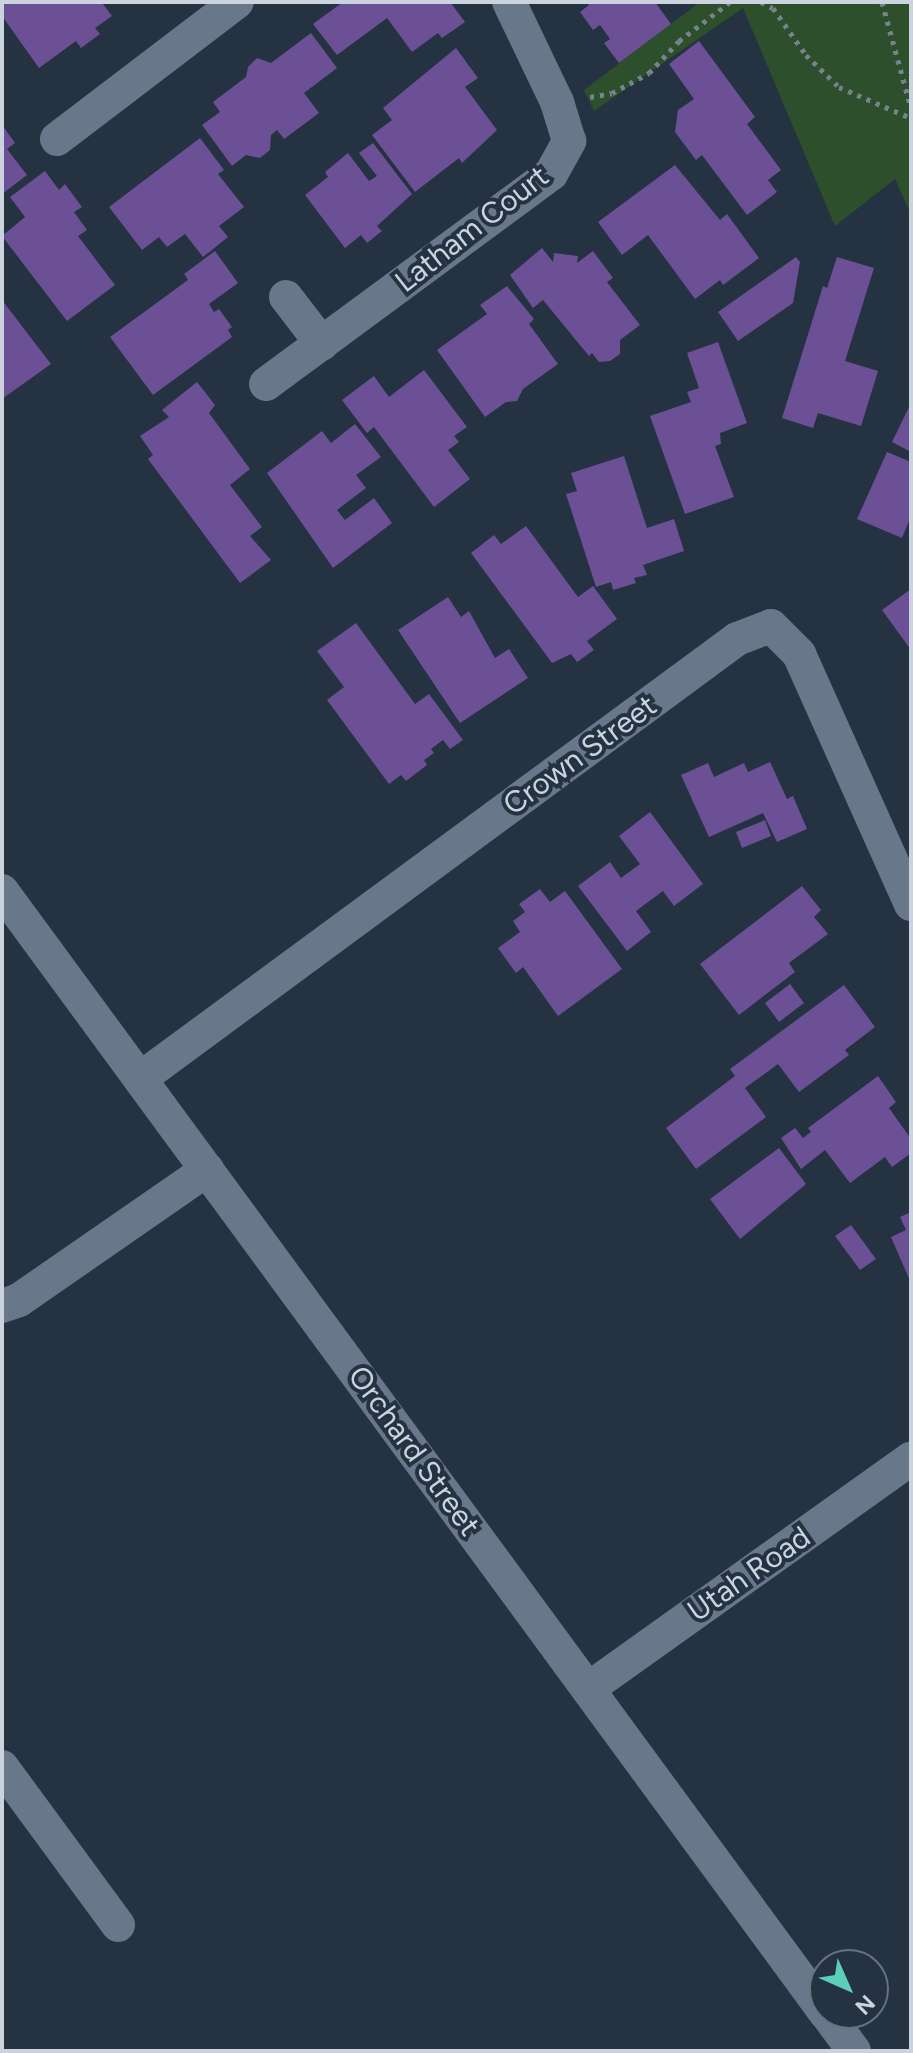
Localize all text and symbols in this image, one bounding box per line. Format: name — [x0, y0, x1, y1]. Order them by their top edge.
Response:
street label: Latham Court — [388, 158, 556, 300]
street label: Crown Street — [496, 687, 664, 823]
street label: Orchard Street — [340, 1359, 488, 1543]
street label: Utah Road — [681, 1519, 817, 1629]
north arrow — [809, 1949, 889, 2029]
text: N — [849, 1989, 880, 2020]

